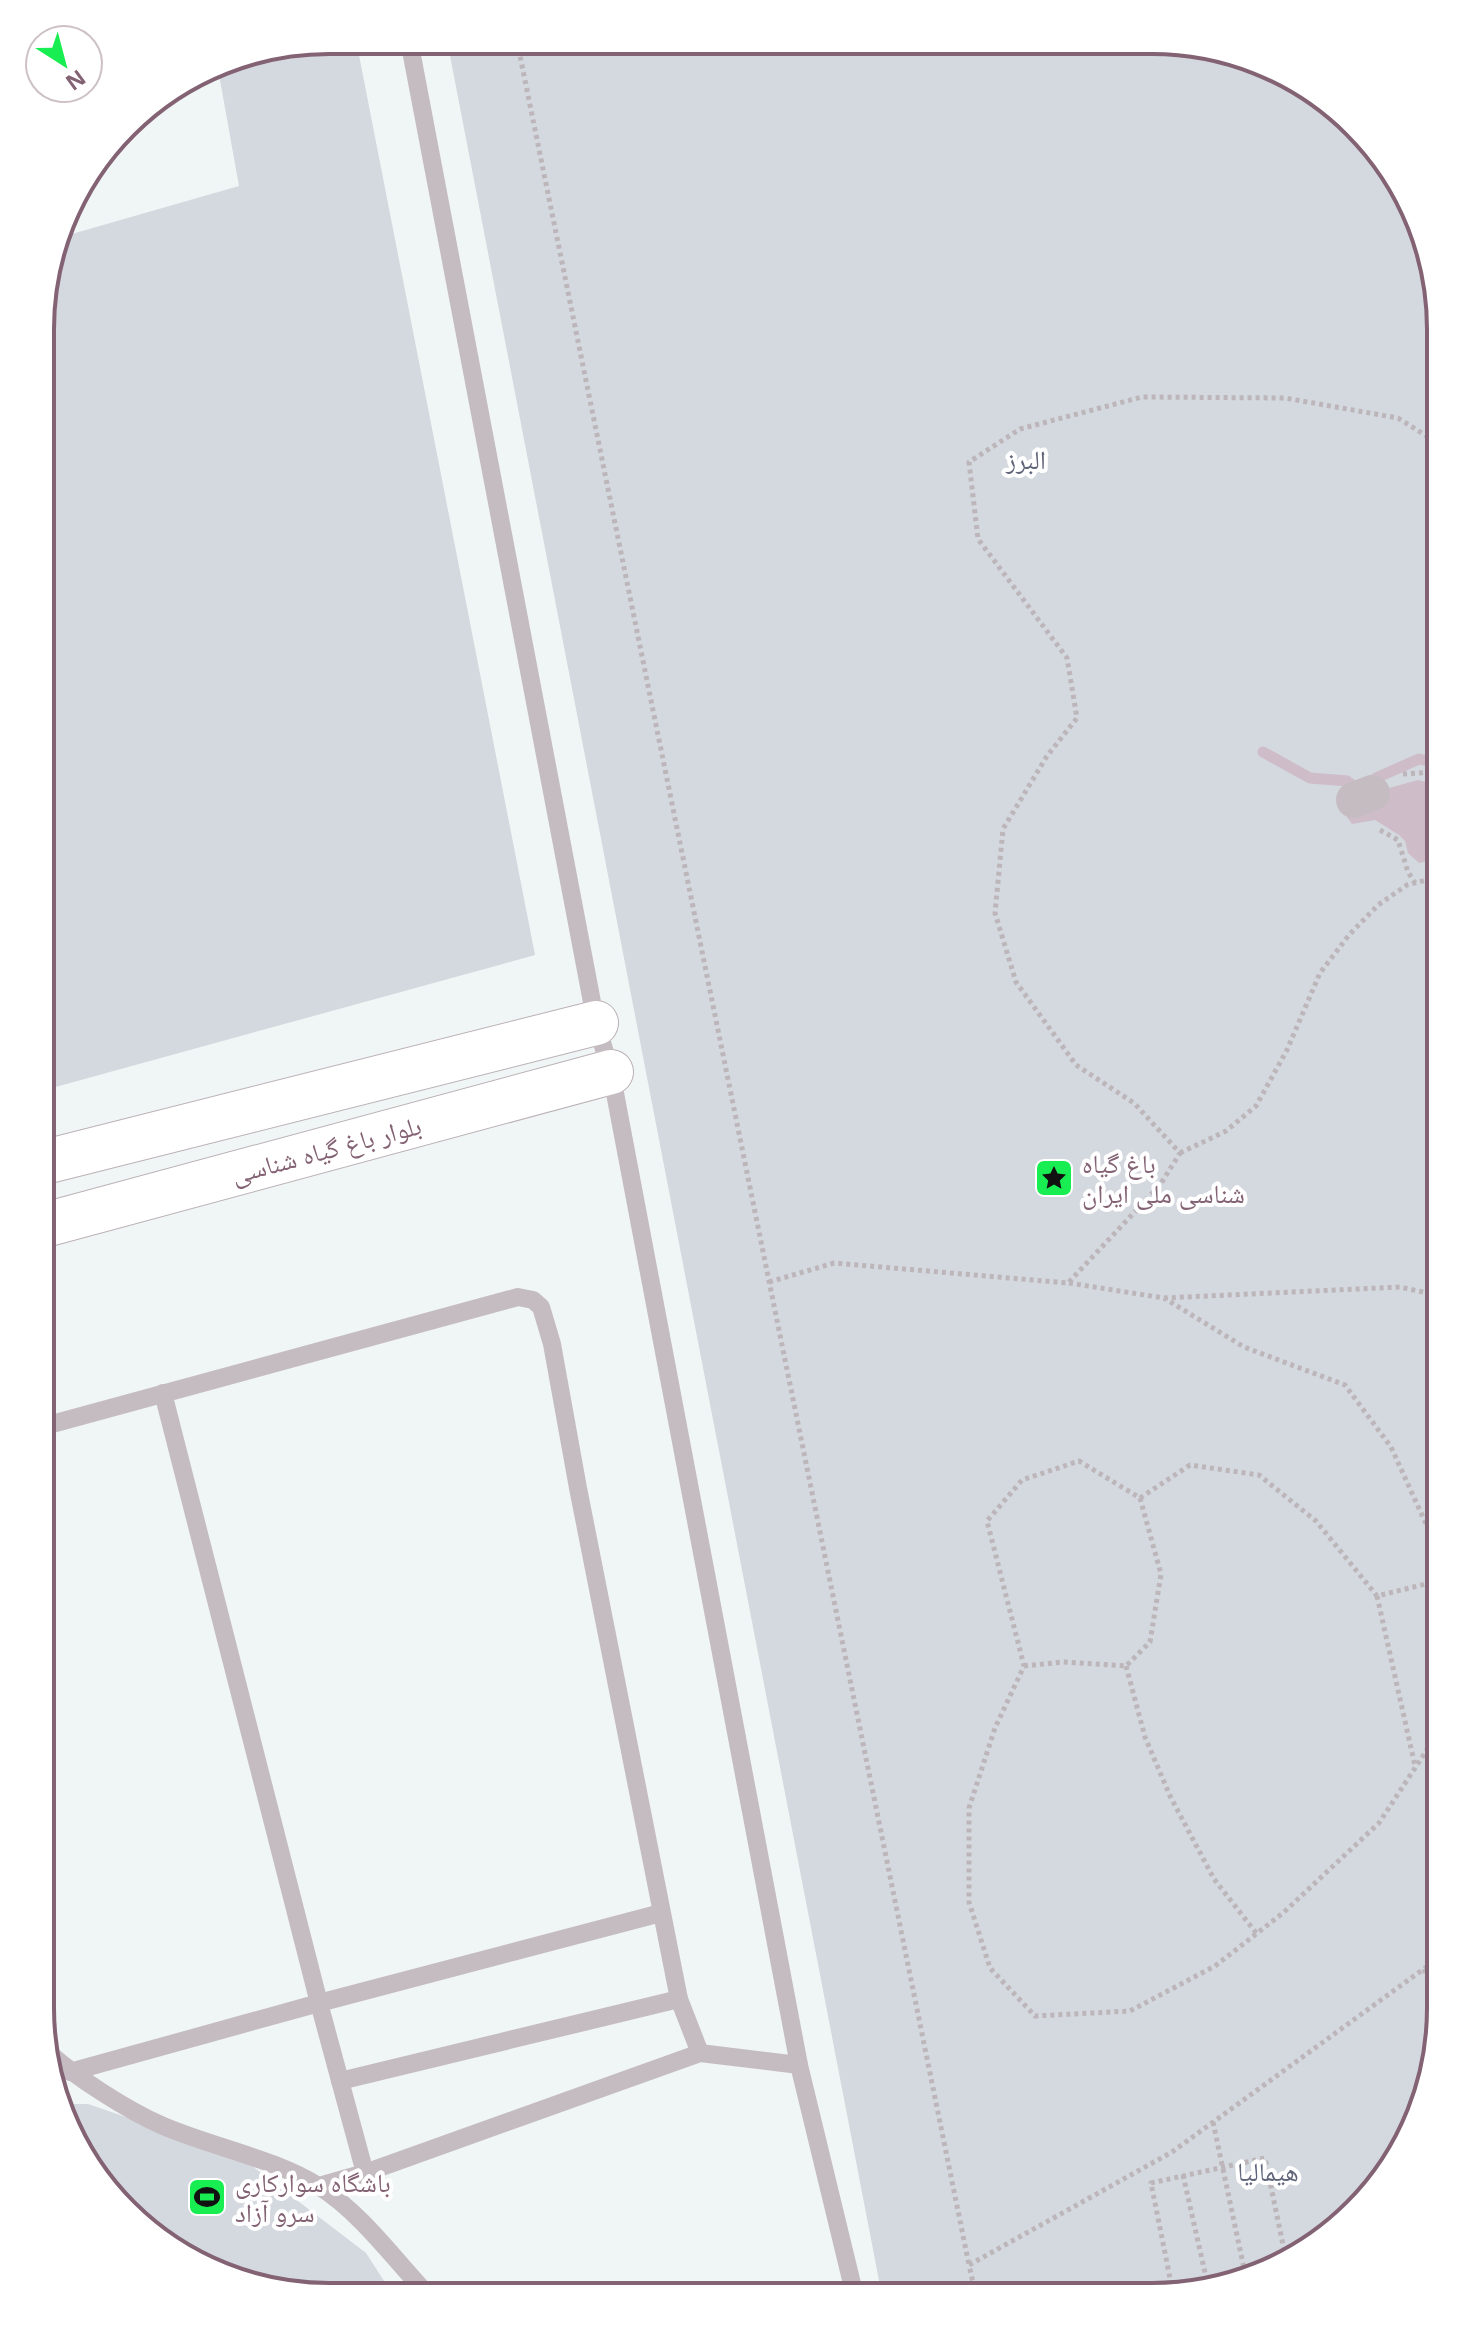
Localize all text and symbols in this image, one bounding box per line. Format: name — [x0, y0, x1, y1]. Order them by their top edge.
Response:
north arrow — [24, 24, 104, 104]
text: N — [60, 64, 92, 98]
park label: البرز — [1005, 441, 1046, 477]
street label: بلوار باغ گیاه شناسی — [227, 1106, 425, 1192]
place label: باغ گیاه‌ شناسی ملی ایران — [1082, 1145, 1245, 1211]
place icon: باغ گیاه‌ شناسی ملی ایران — [1033, 1157, 1075, 1199]
park label: هیمالیا — [1237, 2153, 1299, 2189]
place label: باشگاه سوارکاری سرو آزاد — [235, 2164, 391, 2230]
sports icon: باشگاه سوارکاری سرو آزاد — [186, 2176, 228, 2218]

